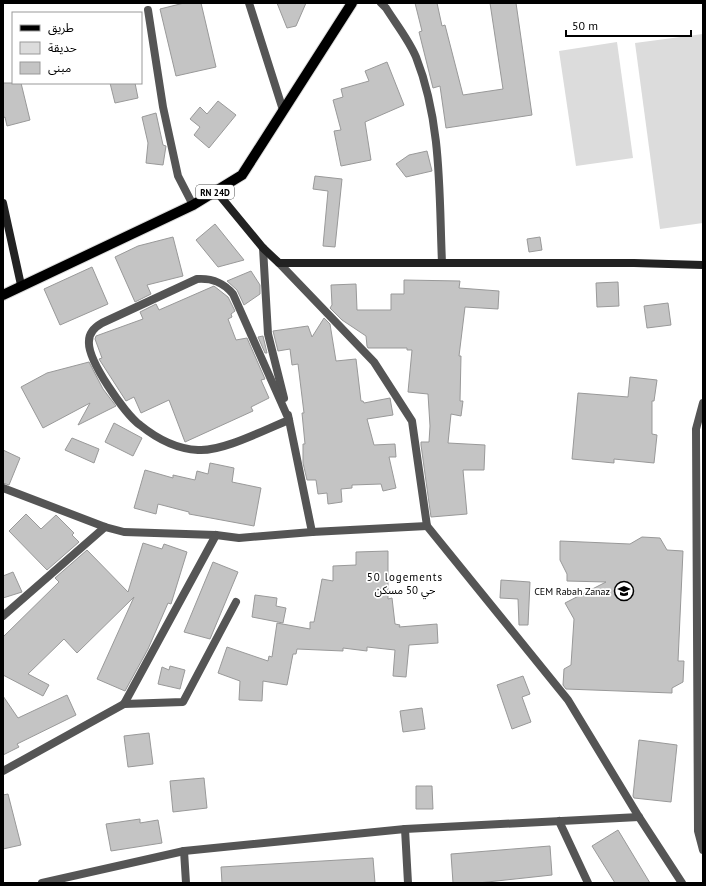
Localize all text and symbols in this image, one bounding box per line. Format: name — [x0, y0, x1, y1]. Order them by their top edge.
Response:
legend — [12, 12, 142, 84]
scale bar — [566, 12, 691, 38]
text: 50 m — [572, 18, 598, 33]
text: طريق — [48, 20, 74, 36]
text: حديقة — [48, 40, 77, 55]
text: مبنى — [48, 60, 71, 75]
road number: RN 24D — [196, 185, 234, 199]
district label: 50 logements حي 50 مسكن — [367, 570, 443, 600]
school or university icon: CEM Rabah Zanaz — [613, 580, 635, 602]
place label: CEM Rabah Zanaz — [534, 585, 610, 598]

